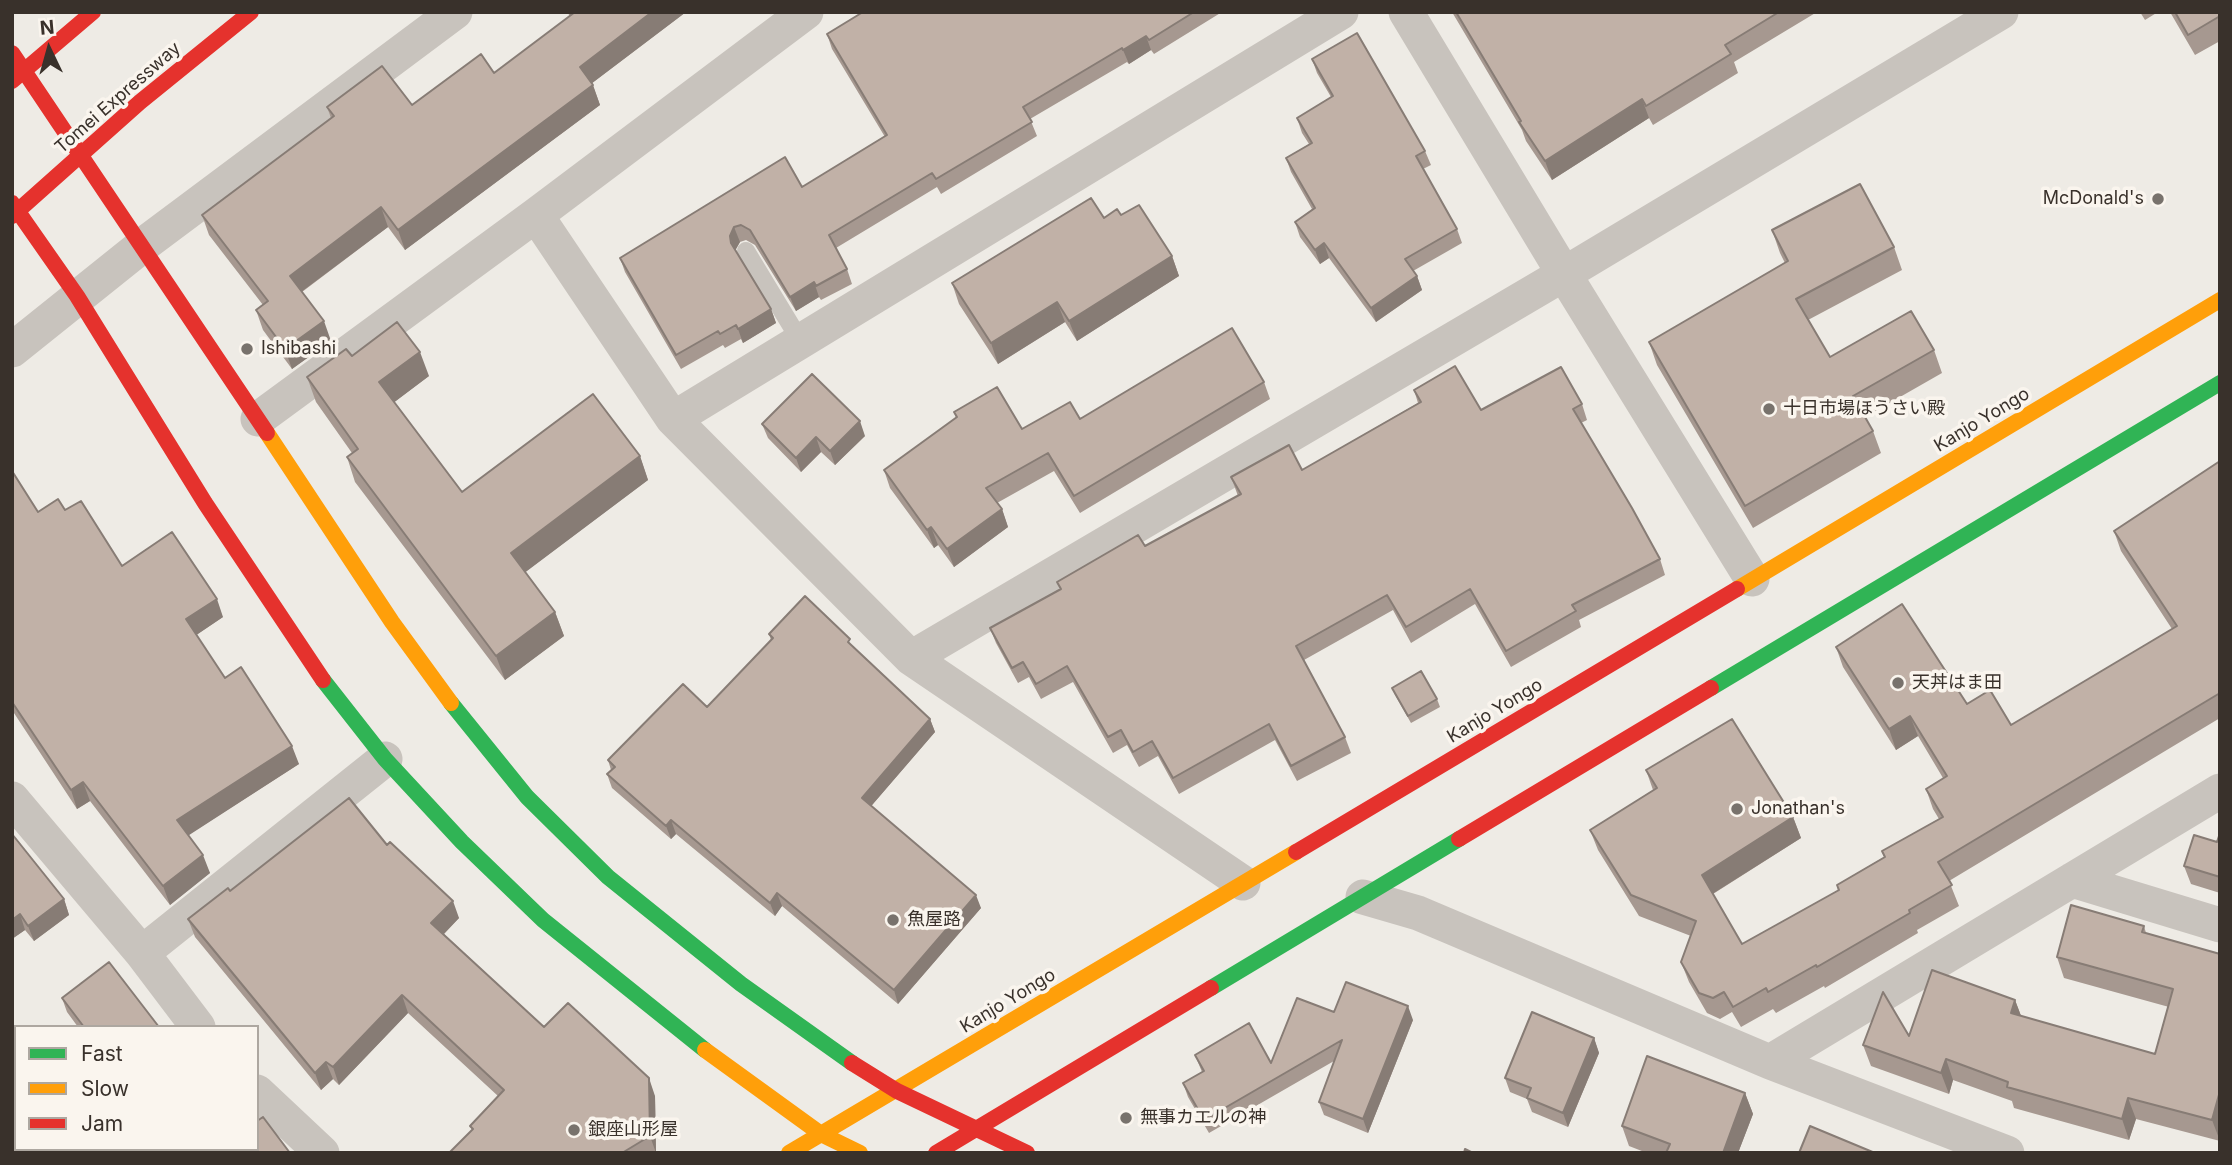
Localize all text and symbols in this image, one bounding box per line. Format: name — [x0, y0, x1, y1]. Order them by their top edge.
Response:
north arrow — [14, 14, 84, 84]
text: N — [39, 15, 55, 40]
street label: Tomei Expressway — [51, 38, 185, 158]
place label: McDonald's — [2043, 188, 2144, 210]
marker: McDonald's — [2150, 191, 2166, 207]
place label: Ishibashi — [261, 338, 336, 360]
marker: Ishibashi — [239, 341, 255, 357]
street label: Kanjo Yongo — [1931, 383, 2033, 457]
place label: 十日市場ほうさい殿 — [1783, 398, 1945, 420]
marker: 十日市場ほうさい殿 — [1761, 401, 1777, 417]
place label: 天丼はま田 — [1912, 672, 2002, 694]
street label: Kanjo Yongo — [1444, 674, 1546, 748]
marker: 天丼はま田 — [1890, 675, 1906, 691]
place label: Jonathan's — [1751, 798, 1845, 820]
marker: Jonathan's — [1729, 801, 1745, 817]
place label: 魚屋路 — [907, 909, 961, 931]
marker: 魚屋路 — [885, 912, 901, 928]
street label: Kanjo Yongo — [957, 964, 1059, 1038]
legend — [14, 1025, 259, 1151]
text: Fast — [81, 1041, 123, 1066]
text: Slow — [81, 1076, 129, 1101]
place label: 無事カエルの神 — [1140, 1107, 1266, 1129]
marker: 無事カエルの神 — [1118, 1110, 1134, 1126]
text: Jam — [81, 1111, 123, 1136]
place label: 銀座山形屋 — [588, 1119, 678, 1141]
marker: 銀座山形屋 — [566, 1122, 582, 1138]

